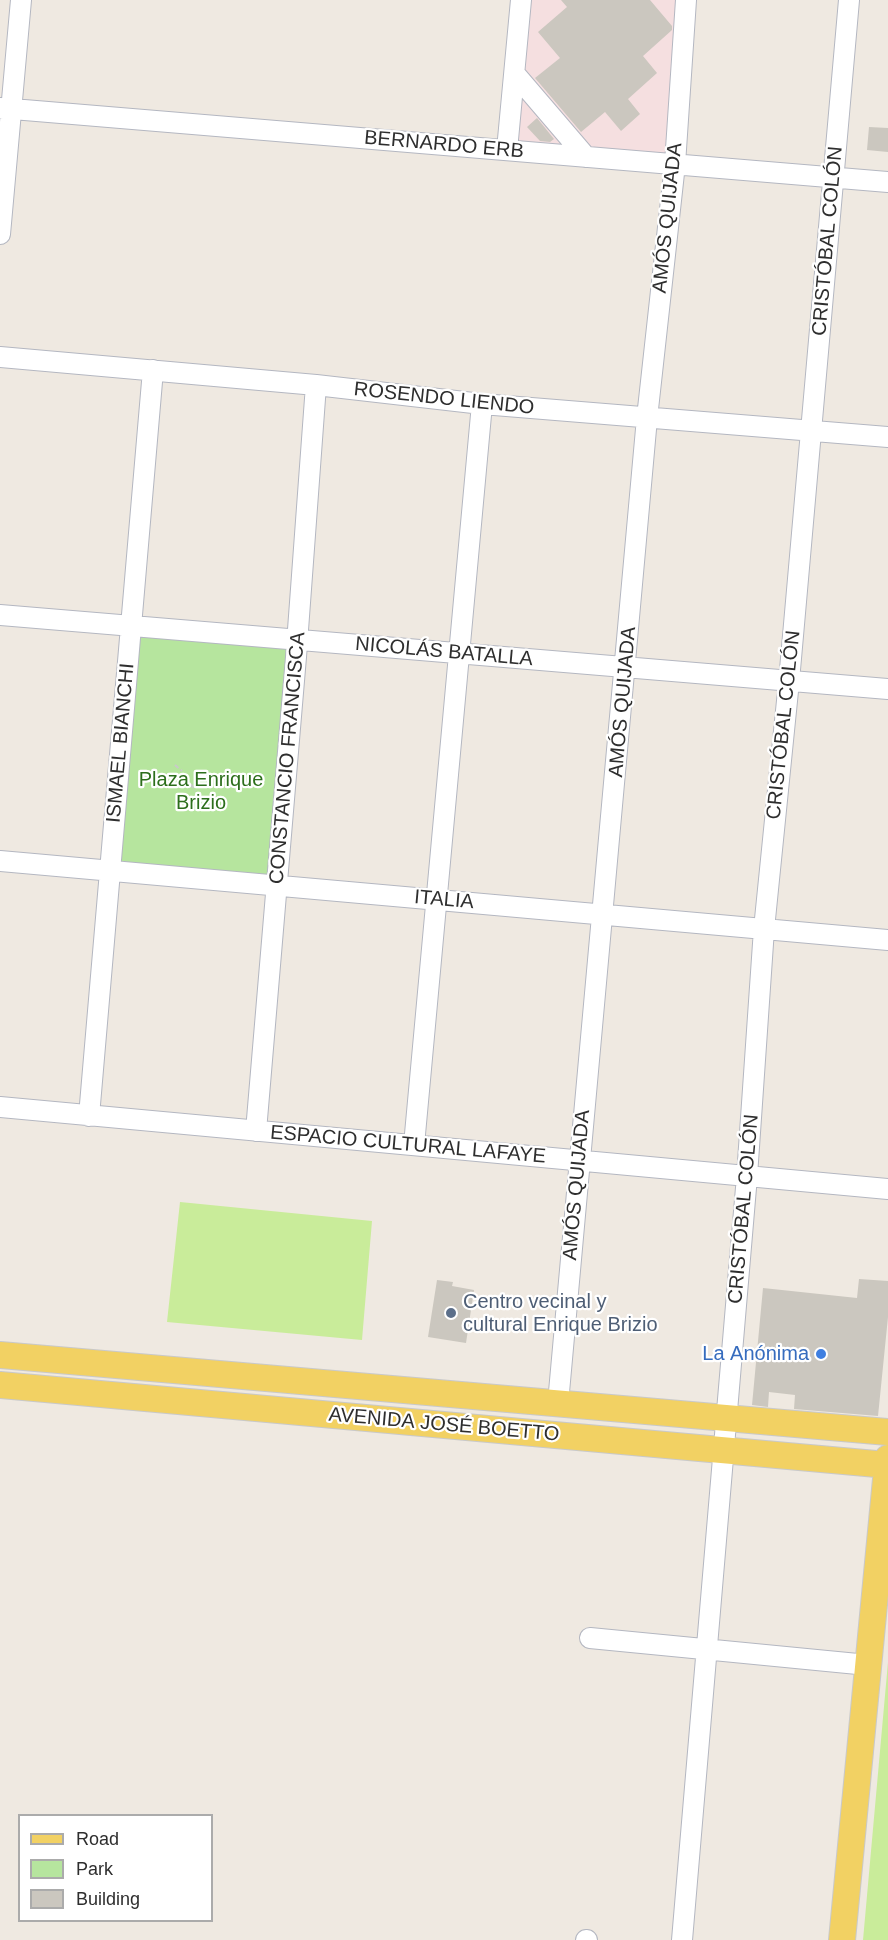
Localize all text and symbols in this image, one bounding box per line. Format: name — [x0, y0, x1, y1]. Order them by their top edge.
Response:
street label: BERNARDO ERB — [363, 126, 525, 164]
street label: AMÓS QUIJADA — [648, 142, 688, 294]
street label: CRISTÓBAL COLÓN — [808, 145, 848, 337]
street label: ROSENDO LIENDO — [353, 378, 535, 420]
street label: AMÓS QUIJADA — [604, 626, 642, 778]
street label: CRISTÓBAL COLÓN — [762, 629, 806, 821]
street label: CONSTANCIO FRANCISCA — [265, 631, 311, 885]
street label: NICOLÁS BATALLA — [354, 632, 534, 672]
street label: ISMAEL BIANCHI — [102, 662, 140, 824]
park label: Plaza Enrique Brizio — [139, 768, 263, 815]
street label: ITALIA — [413, 885, 475, 915]
street label: AMÓS QUIJADA — [558, 1109, 596, 1261]
street label: CRISTÓBAL COLÓN — [724, 1113, 764, 1305]
street label: ESPACIO CULTURAL LAFAYE — [269, 1121, 547, 1169]
place label: Centro vecinal y cultural Enrique Brizio — [463, 1290, 658, 1337]
marker: Centro vecinal y cultural Enrique Brizio — [444, 1306, 458, 1320]
place label: La Anónima — [702, 1342, 809, 1366]
marker: La Anónima — [814, 1347, 828, 1361]
street label: AVENIDA JOSÉ BOETTO — [328, 1403, 560, 1447]
legend — [18, 1814, 213, 1922]
text: Road — [76, 1829, 119, 1849]
text: Park — [76, 1859, 113, 1879]
text: Building — [76, 1889, 140, 1909]

